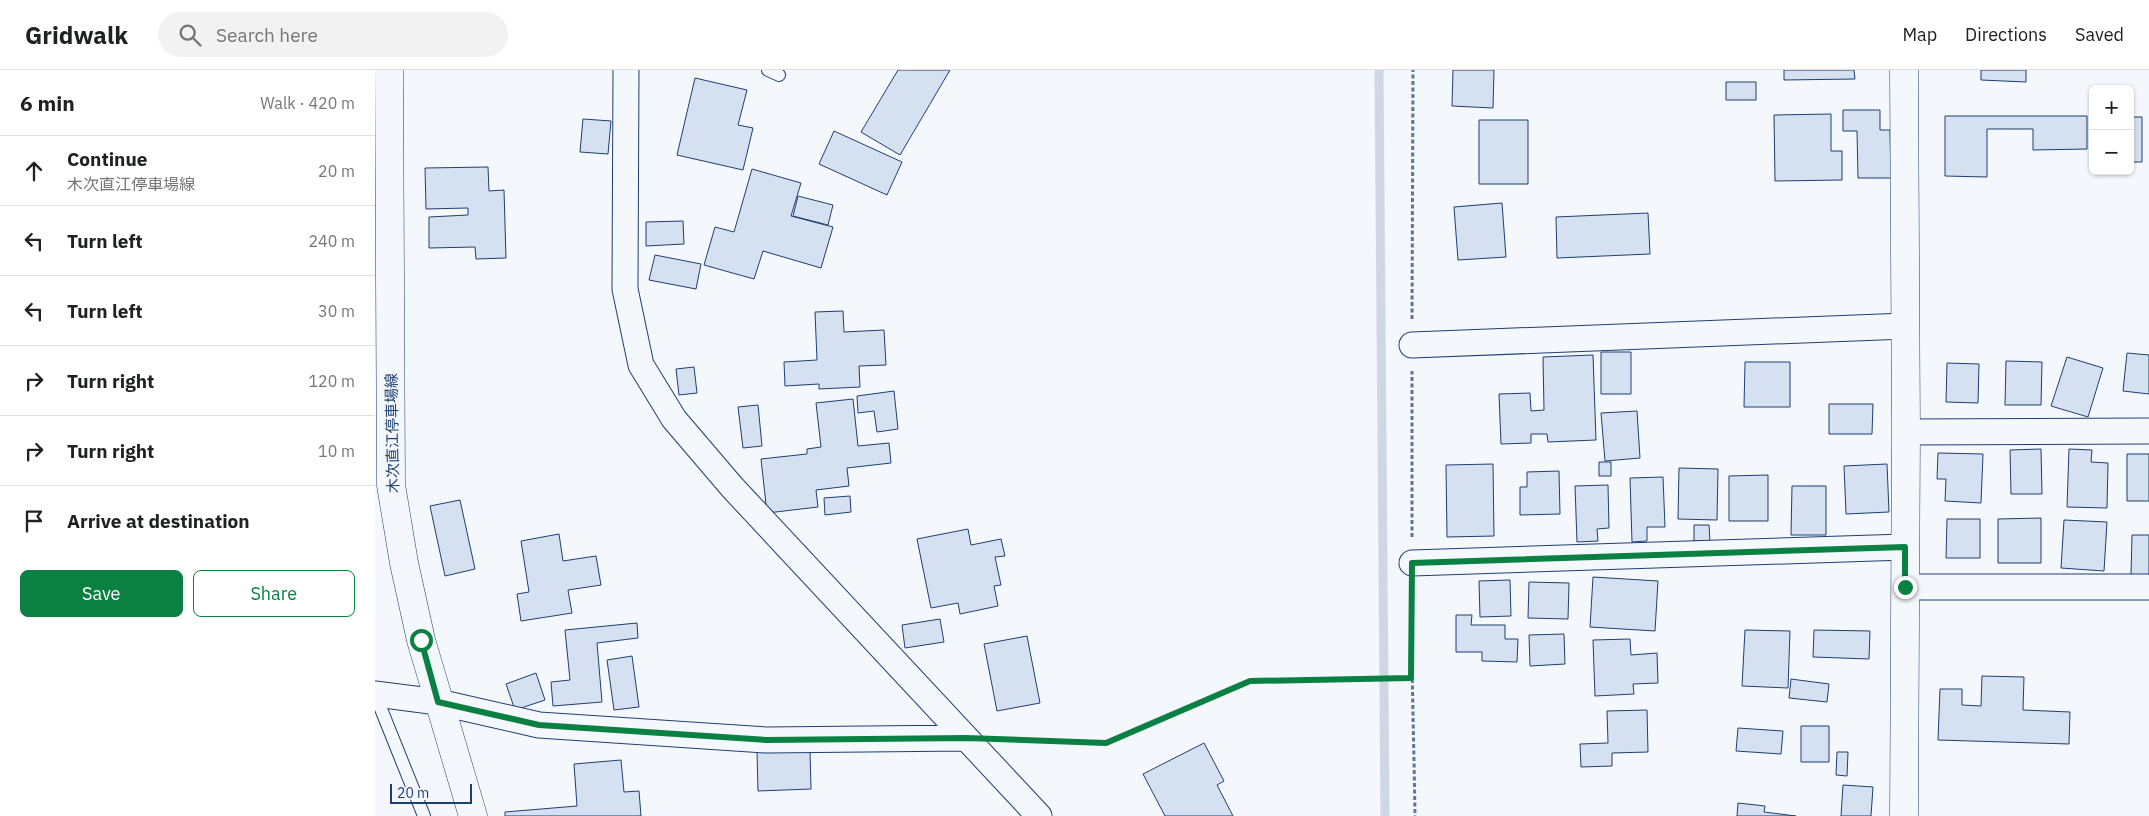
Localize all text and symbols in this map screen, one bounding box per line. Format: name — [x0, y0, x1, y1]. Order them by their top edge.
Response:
search box — [158, 12, 508, 57]
text: Gridwalk — [25, 19, 128, 51]
icon: search — [176, 21, 204, 49]
text: Search here — [216, 23, 318, 47]
text: Map — [1902, 23, 1937, 46]
text: Directions — [1965, 23, 2047, 46]
text: Saved — [2075, 23, 2124, 46]
map controls — [2089, 85, 2134, 175]
button: + — [2089, 85, 2134, 130]
text: 6 min — [20, 89, 75, 117]
text: Walk · 420 m — [260, 93, 355, 113]
button: − — [2089, 130, 2134, 175]
text: Continue — [67, 147, 147, 171]
icon: ahead — [20, 157, 48, 185]
text: 20 m — [318, 161, 355, 181]
text: 木次直江停車場線 — [67, 174, 195, 194]
icon: left — [20, 227, 48, 255]
text: Turn left — [67, 229, 143, 253]
text: 240 m — [308, 231, 355, 251]
icon: left — [20, 297, 48, 325]
text: Turn left — [67, 299, 143, 323]
text: 30 m — [318, 301, 355, 321]
icon: right — [20, 367, 48, 395]
text: Turn right — [67, 369, 154, 393]
text: 120 m — [308, 371, 355, 391]
street label: 木次直江停車場線 — [381, 373, 403, 493]
icon: right — [20, 437, 48, 465]
text: Turn right — [67, 439, 154, 463]
text: 10 m — [318, 441, 355, 461]
icon: arrive — [20, 507, 48, 535]
text: Arrive at destination — [67, 509, 250, 533]
button: Save — [20, 570, 183, 617]
button: Share — [193, 570, 355, 617]
route end — [1894, 576, 1917, 599]
route start — [410, 629, 433, 652]
scale bar — [390, 781, 473, 804]
text: 20 m — [397, 784, 429, 802]

